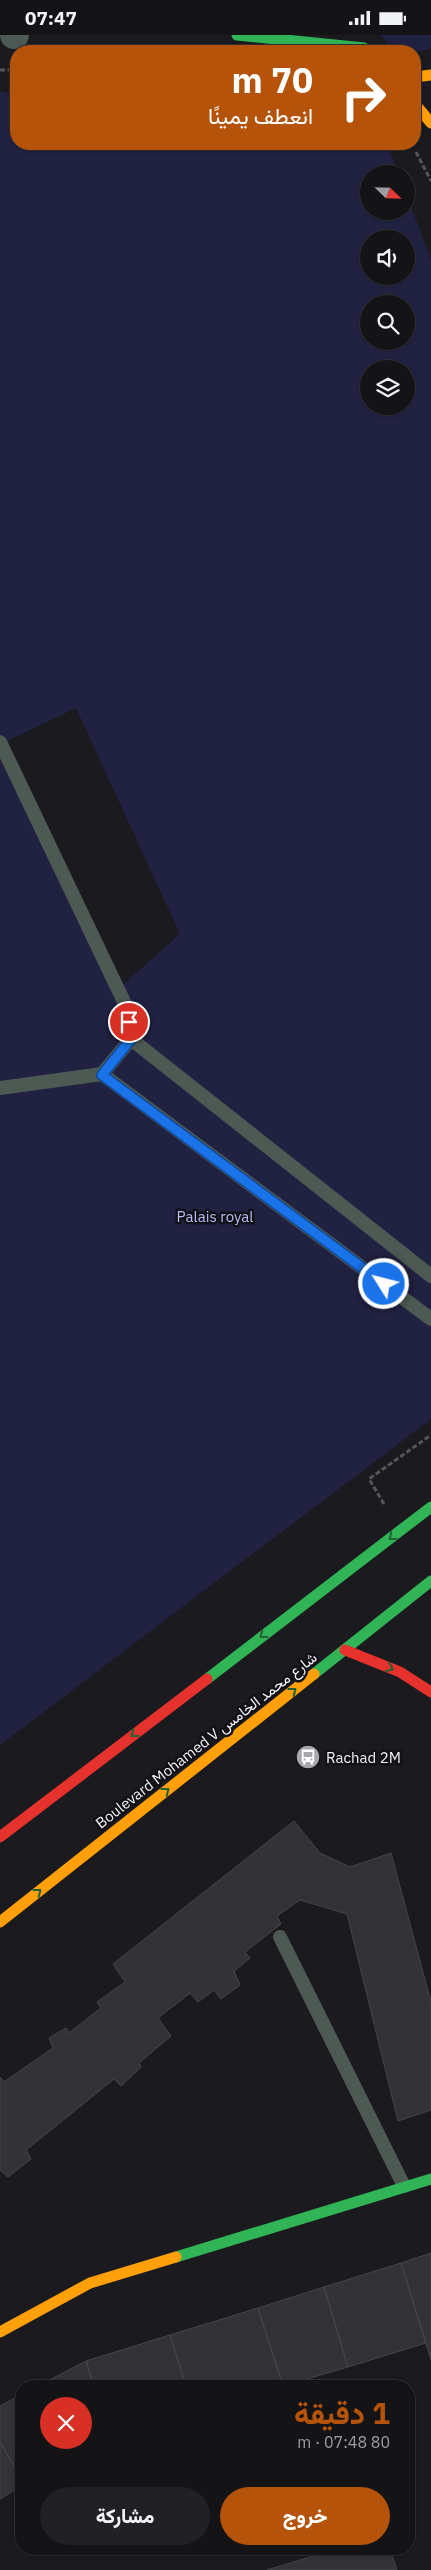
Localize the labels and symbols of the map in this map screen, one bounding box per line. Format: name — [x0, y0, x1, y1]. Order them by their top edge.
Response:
north arrow — [360, 165, 415, 220]
pin — [108, 1001, 150, 1043]
park label: Palais royal — [177, 1207, 253, 1226]
position arrow — [357, 1257, 409, 1309]
one-way arrow — [389, 1531, 398, 1539]
one-way arrow — [260, 1630, 269, 1638]
street label: Boulevard Mohamed V شارع محمد الخامس — [92, 1648, 322, 1834]
one-way arrow — [385, 1662, 393, 1672]
one-way arrow — [287, 1688, 296, 1696]
one-way arrow — [131, 1729, 140, 1737]
bus stop icon: Rachad 2M — [295, 1744, 321, 1770]
place label: Rachad 2M — [326, 1748, 401, 1767]
one-way arrow — [160, 1789, 169, 1797]
one-way arrow — [32, 1889, 42, 1898]

